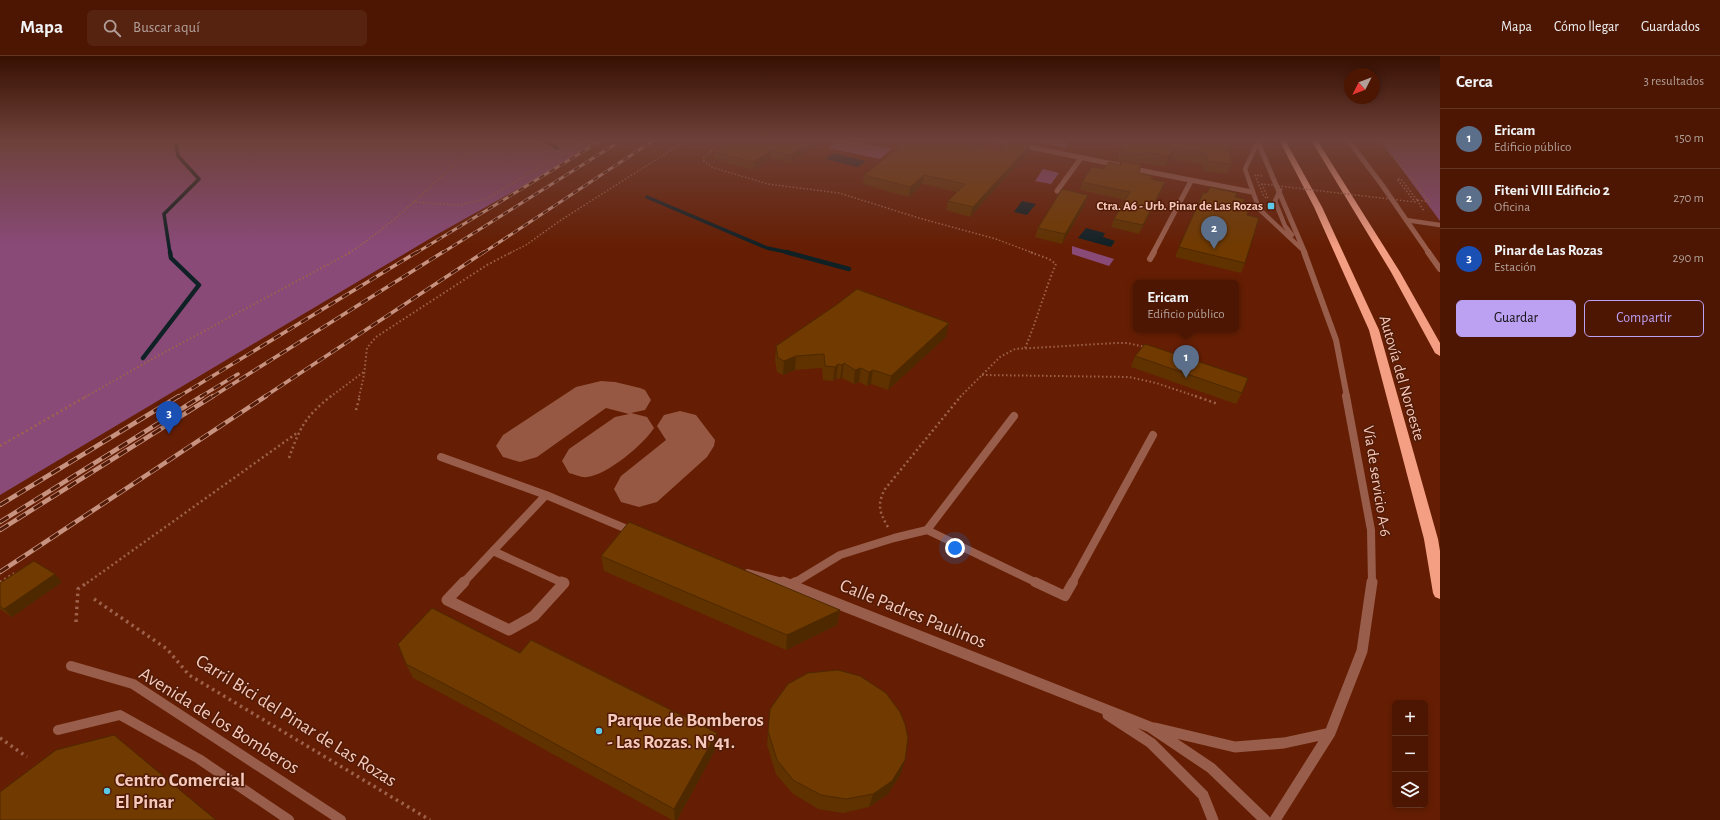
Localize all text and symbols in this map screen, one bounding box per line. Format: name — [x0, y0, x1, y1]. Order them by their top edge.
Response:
search box — [87, 10, 367, 46]
icon: search — [101, 17, 123, 39]
text: Mapa — [20, 18, 63, 37]
text: Buscar aquí — [133, 20, 200, 35]
text: Mapa — [1501, 20, 1532, 34]
text: Cómo llegar — [1554, 20, 1619, 34]
text: Guardados — [1641, 20, 1700, 34]
north arrow — [1344, 68, 1380, 104]
text: Cerca — [1456, 73, 1493, 90]
text: 3 resultados — [1644, 75, 1704, 88]
text: Ericam — [1494, 123, 1535, 138]
text: 1 — [1467, 132, 1471, 145]
text: 150 m — [1675, 132, 1704, 145]
text: Edificio público — [1494, 141, 1571, 154]
text: Fiteni VIII Edificio 2 — [1494, 183, 1610, 198]
text: 2 — [1466, 192, 1472, 205]
text: 270 m — [1673, 192, 1704, 205]
place label: Ctra. A6 - Urb. Pinar de Las Rozas — [1096, 200, 1263, 213]
marker: Ctra. A6 - Urb. Pinar de Las Rozas — [1266, 201, 1276, 211]
text: Oficina — [1494, 201, 1530, 214]
pin: 2 — [1201, 216, 1227, 249]
text: Pinar de Las Rozas — [1494, 243, 1603, 258]
text: 3 — [1466, 252, 1472, 265]
text: 290 m — [1673, 252, 1704, 265]
text: Estación — [1494, 261, 1536, 274]
popup — [1133, 280, 1239, 332]
text: Ericam — [1147, 290, 1189, 305]
button: Guardar — [1456, 300, 1576, 337]
button: Compartir — [1584, 300, 1704, 337]
text: Edificio público — [1147, 308, 1225, 321]
street label: Autovía del Noroeste — [1376, 314, 1428, 442]
pin: 1 — [1173, 345, 1199, 378]
pin: 3 — [156, 401, 182, 434]
street label: Vía de servicio A-6 — [1360, 424, 1394, 538]
your location — [945, 538, 965, 558]
street label: Calle Padres Paulinos — [837, 576, 989, 652]
street label: Carril Bici del Pinar de Las Rozas — [192, 651, 400, 791]
street label: Avenida de los Bomberos — [136, 664, 302, 778]
map controls — [1392, 700, 1428, 808]
button: + — [1392, 700, 1428, 736]
place label: Parque de Bomberos - Las Rozas. Nº41. — [607, 711, 764, 752]
marker: Parque de Bomberos - Las Rozas. Nº41. — [594, 726, 604, 736]
button: − — [1392, 736, 1428, 772]
place label: Centro Comercial El Pinar — [115, 771, 245, 812]
button: layers — [1392, 772, 1428, 808]
marker: Centro Comercial El Pinar — [102, 786, 112, 796]

